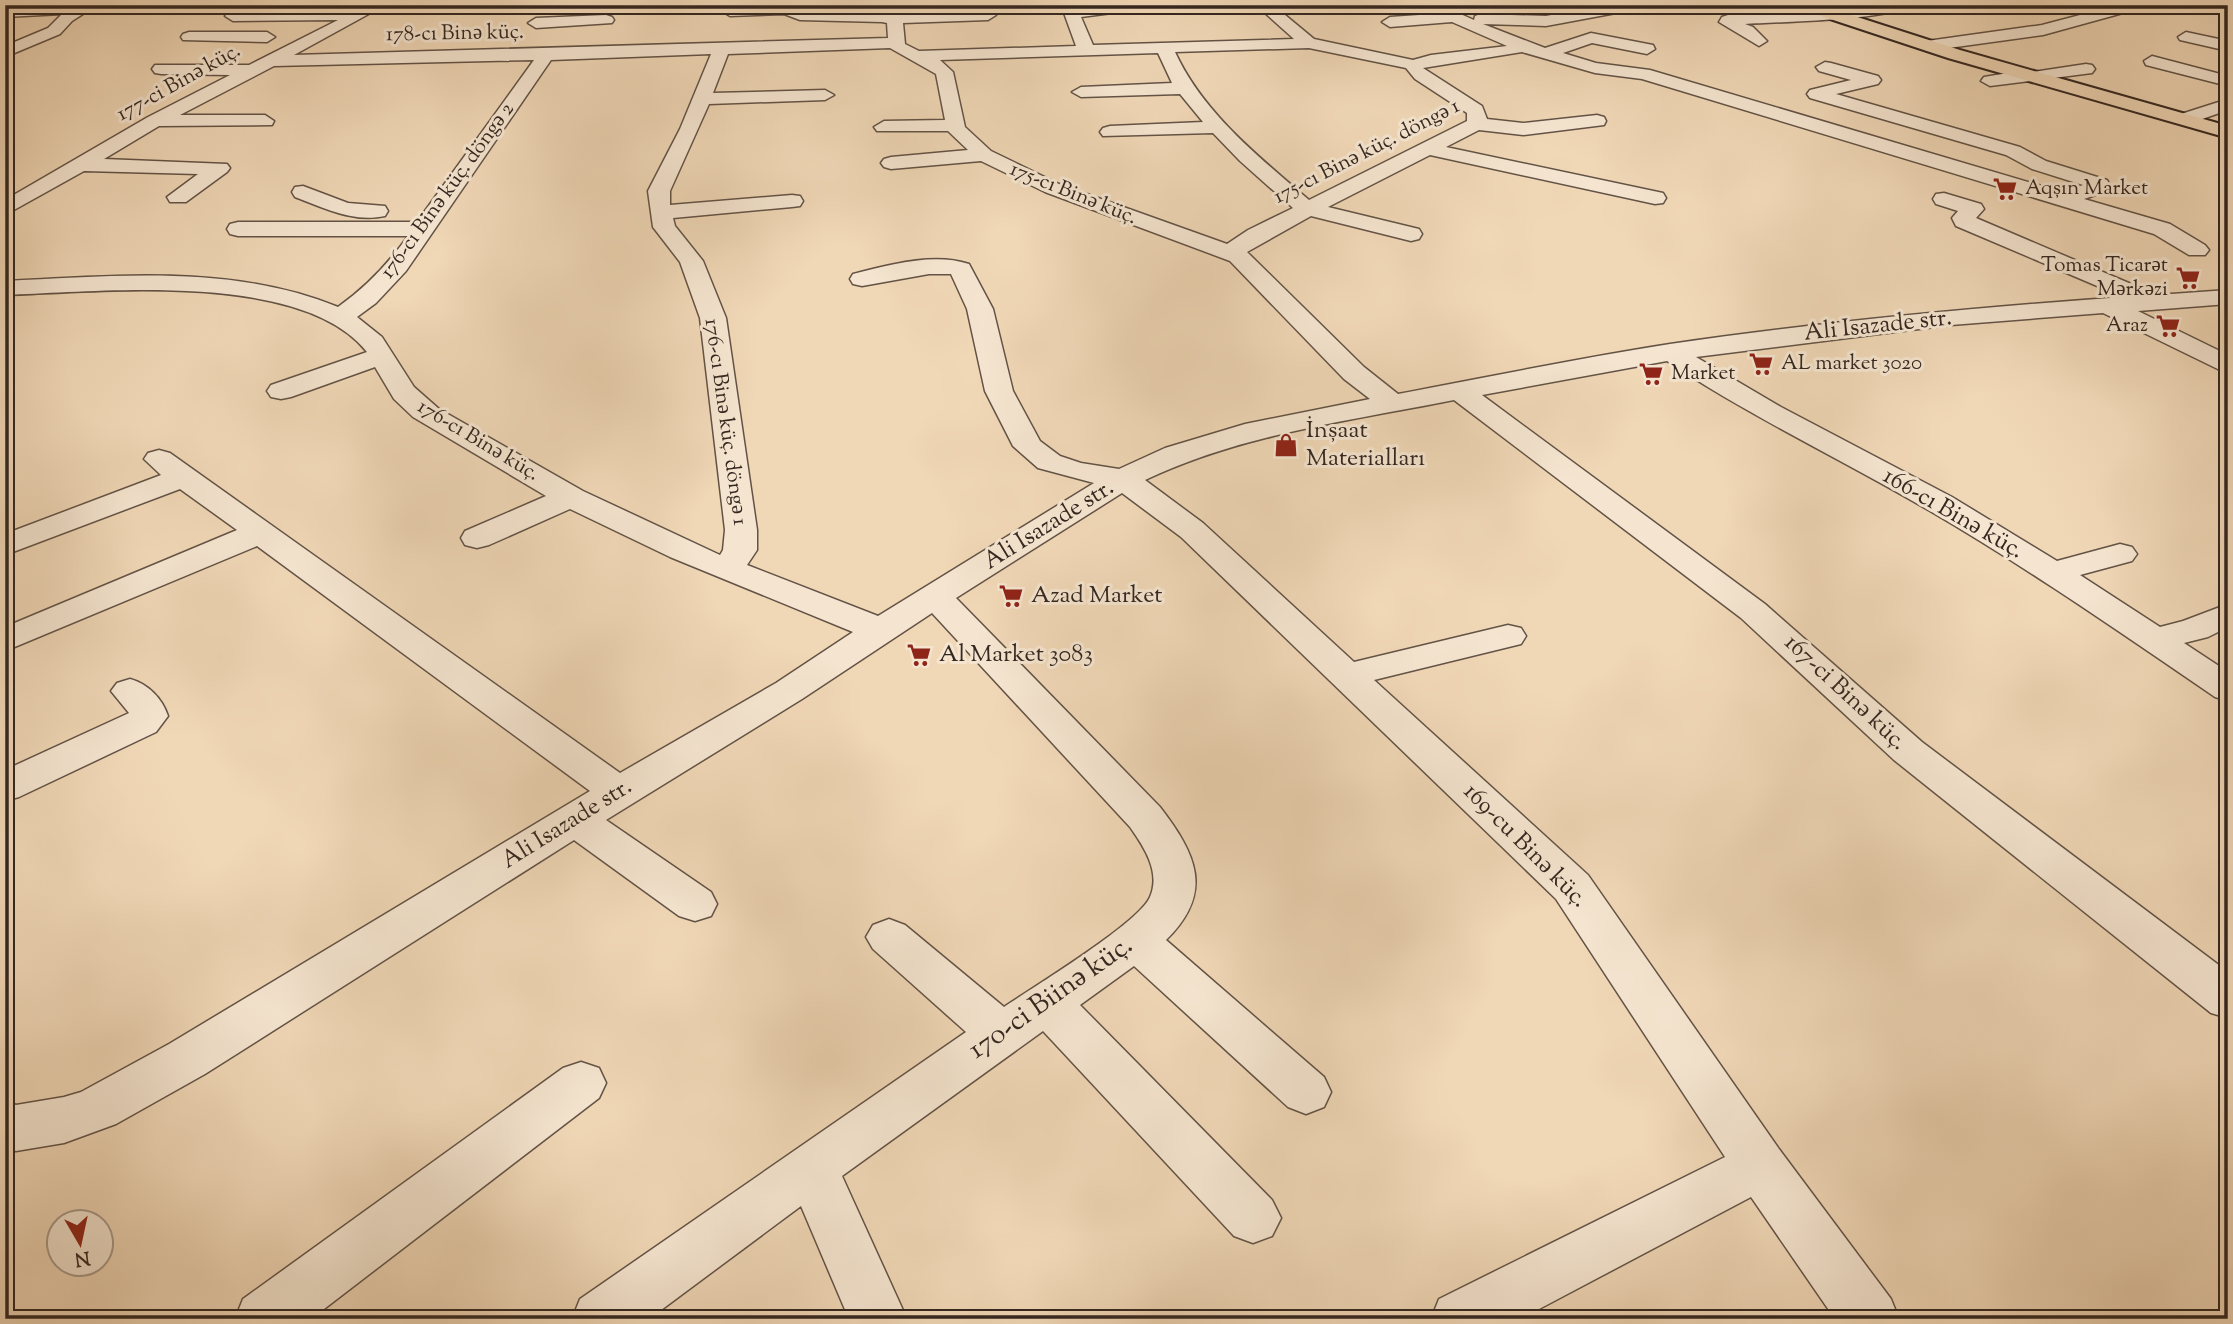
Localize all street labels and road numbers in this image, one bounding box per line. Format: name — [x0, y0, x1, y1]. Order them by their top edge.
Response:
street label: 178-cı Binə küç. — [386, 18, 524, 50]
street label: 177-ci Binə küç. — [112, 37, 246, 129]
street label: 175-cı Binə küç. döngə 1 — [1269, 92, 1465, 212]
street label: 176-cı Binə küç. döngə 2 — [374, 96, 522, 285]
street label: 175-cı Binə küç. — [1005, 155, 1141, 233]
street label: Ali Isazade str. — [1802, 301, 1954, 351]
street label: 176-cı Binə küç. döngə 1 — [696, 316, 754, 528]
street label: 176-cı Binə küç. — [411, 393, 545, 489]
street label: 166-cı Binə küç. — [1876, 460, 2030, 568]
street label: Ali Isazade str. — [977, 471, 1121, 579]
street label: 167-ci Binə küç. — [1776, 627, 1914, 759]
street label: Ali Isazade str. — [495, 770, 639, 878]
street label: 169-cu Binə küç. — [1455, 776, 1595, 916]
street label: 17o-ci Biinə küç. — [961, 926, 1141, 1070]

